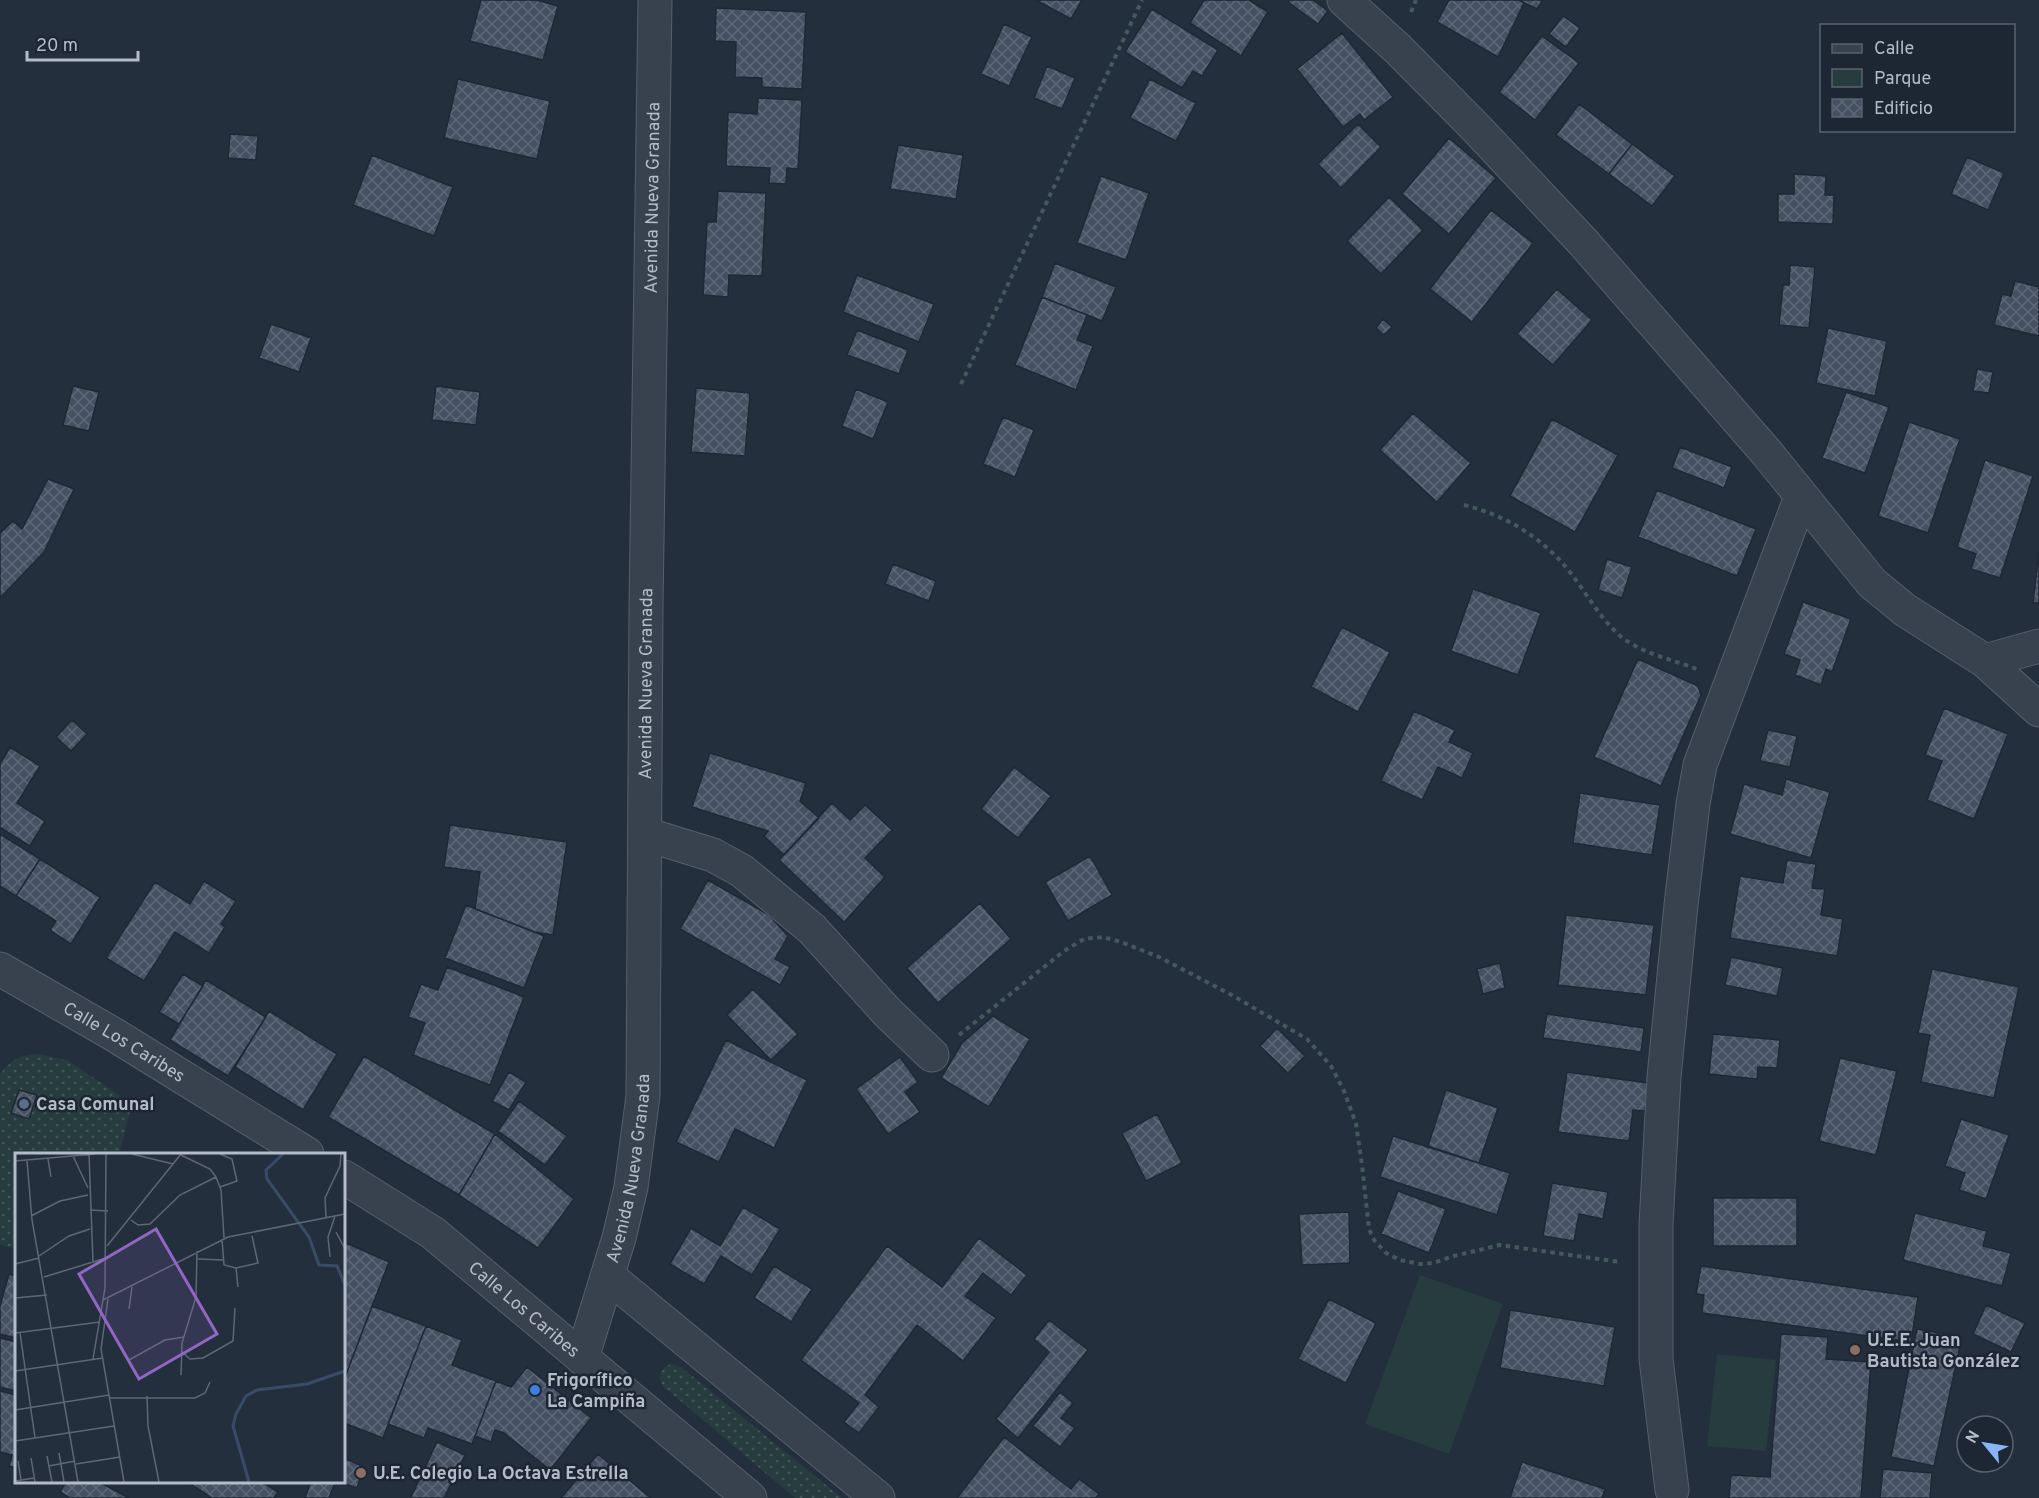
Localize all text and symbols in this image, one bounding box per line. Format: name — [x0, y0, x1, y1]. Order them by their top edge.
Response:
scale bar — [27, 24, 138, 62]
legend — [1820, 24, 2015, 132]
text: 20 m — [36, 35, 78, 58]
text: Calle — [1874, 38, 1914, 61]
text: Parque — [1874, 68, 1931, 91]
text: Edificio — [1874, 98, 1933, 121]
street label: Avenida Nueva Granada — [641, 102, 666, 294]
street label: Avenida Nueva Granada — [635, 588, 659, 780]
street label: Calle Los Caribes — [58, 998, 189, 1089]
street label: Avenida Nueva Granada — [602, 1074, 656, 1266]
place label: Casa Comunal — [36, 1094, 155, 1117]
marker: Casa Comunal — [17, 1097, 31, 1111]
inset map — [15, 1153, 345, 1483]
street label: Calle Los Caribes — [463, 1257, 584, 1364]
place label: U.E.E. Juan Bautista González — [1867, 1330, 2020, 1374]
marker: U.E.E. Juan Bautista González — [1848, 1343, 1862, 1357]
place label: Frigorífico La Campiña — [547, 1370, 645, 1414]
marker: Frigorífico La Campiña — [528, 1383, 542, 1397]
north arrow — [1955, 1414, 2015, 1474]
text: N — [1962, 1428, 1985, 1447]
place label: U.E. Colegio La Octava Estrella — [373, 1463, 629, 1486]
marker: U.E. Colegio La Octava Estrella — [354, 1466, 368, 1480]

